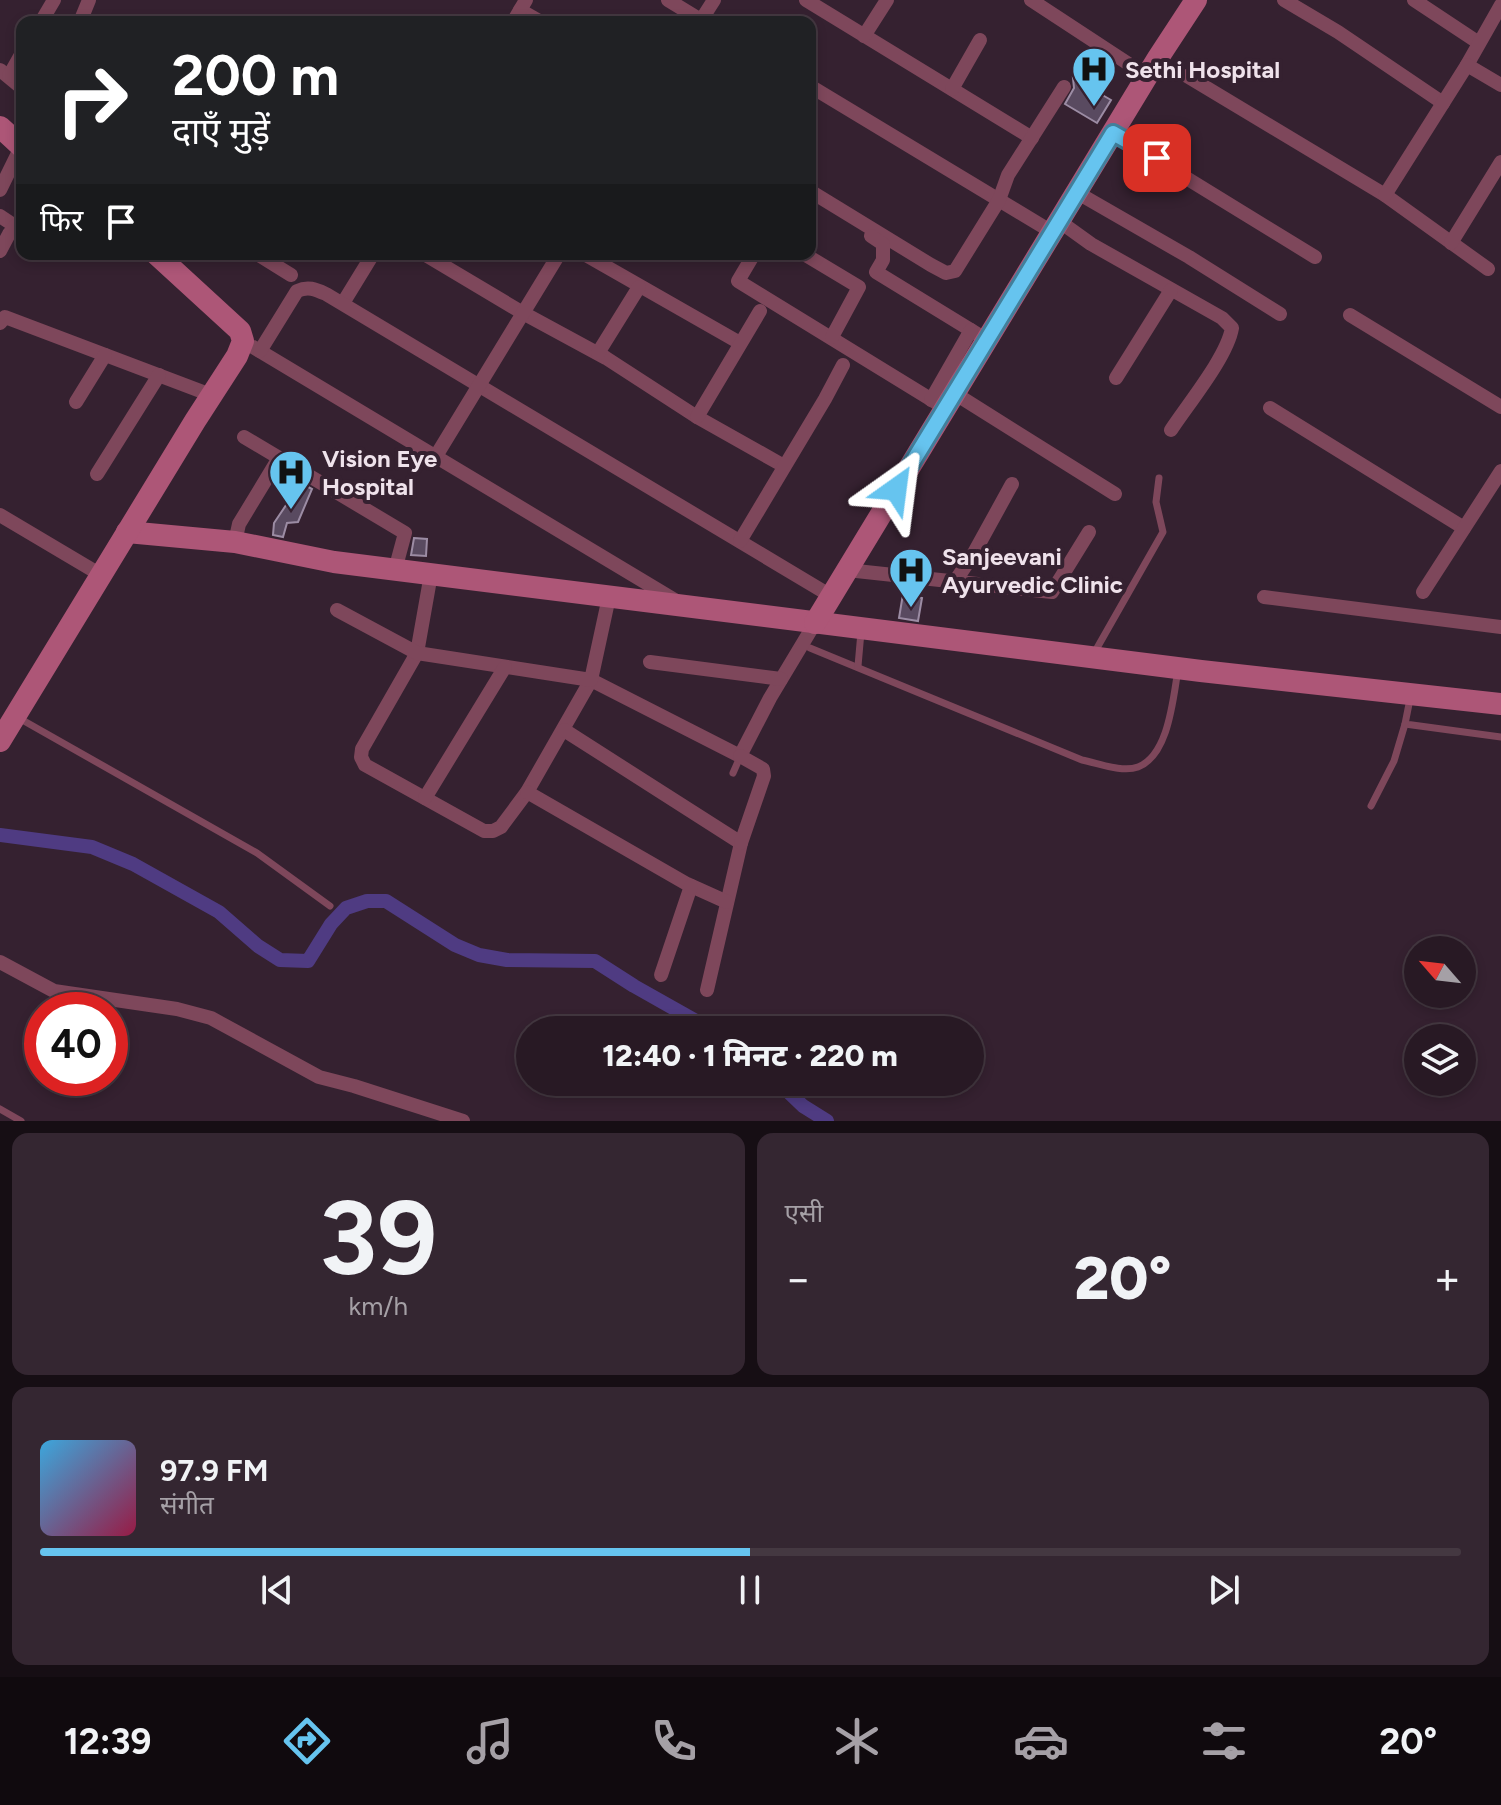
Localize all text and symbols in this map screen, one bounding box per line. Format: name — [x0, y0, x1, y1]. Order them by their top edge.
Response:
text: 200 m — [172, 42, 339, 109]
hospital icon: Sethi Hospital — [1070, 45, 1118, 108]
icon: right — [40, 48, 144, 152]
place label: Sethi Hospital — [1125, 55, 1280, 84]
text: दाएँ मुड़ें — [172, 110, 270, 153]
pin — [1123, 124, 1191, 192]
icon: arrive — [1135, 136, 1179, 180]
icon: arrive — [99, 200, 143, 244]
text: फिर — [40, 202, 83, 239]
place label: Vision Eye Hospital — [322, 444, 437, 501]
position arrow — [854, 447, 938, 531]
hospital icon: Vision Eye Hospital — [267, 448, 315, 511]
place label: Sanjeevani Ayurvedic Clinic — [942, 542, 1123, 599]
hospital icon: Sanjeevani Ayurvedic Clinic — [887, 546, 935, 609]
north arrow — [1404, 936, 1476, 1008]
map controls — [1404, 936, 1476, 1096]
speed limit sign: 40 — [24, 992, 128, 1096]
button: layers — [1404, 1024, 1476, 1096]
text: 12:40 · 1 मिनट · 220 m — [602, 1037, 898, 1074]
text: 39 — [319, 1175, 437, 1300]
text: एसी — [785, 1197, 823, 1229]
text: 20° — [1074, 1242, 1171, 1314]
text: − — [785, 1252, 812, 1305]
text: + — [1434, 1252, 1461, 1305]
text: km/h — [349, 1290, 408, 1322]
text: 97.9 FM — [160, 1452, 268, 1489]
text: संगीत — [160, 1489, 214, 1521]
icon: previous — [255, 1568, 299, 1612]
icon: pause — [728, 1568, 772, 1612]
icon: next — [1202, 1568, 1246, 1612]
icon: directions — [279, 1713, 335, 1769]
icon: music — [462, 1713, 518, 1769]
icon: phone — [646, 1713, 702, 1769]
icon: climate — [829, 1713, 885, 1769]
icon: car — [1013, 1713, 1069, 1769]
icon: filters — [1196, 1713, 1252, 1769]
text: 12:39 — [64, 1720, 151, 1763]
text: 20° — [1379, 1720, 1437, 1763]

